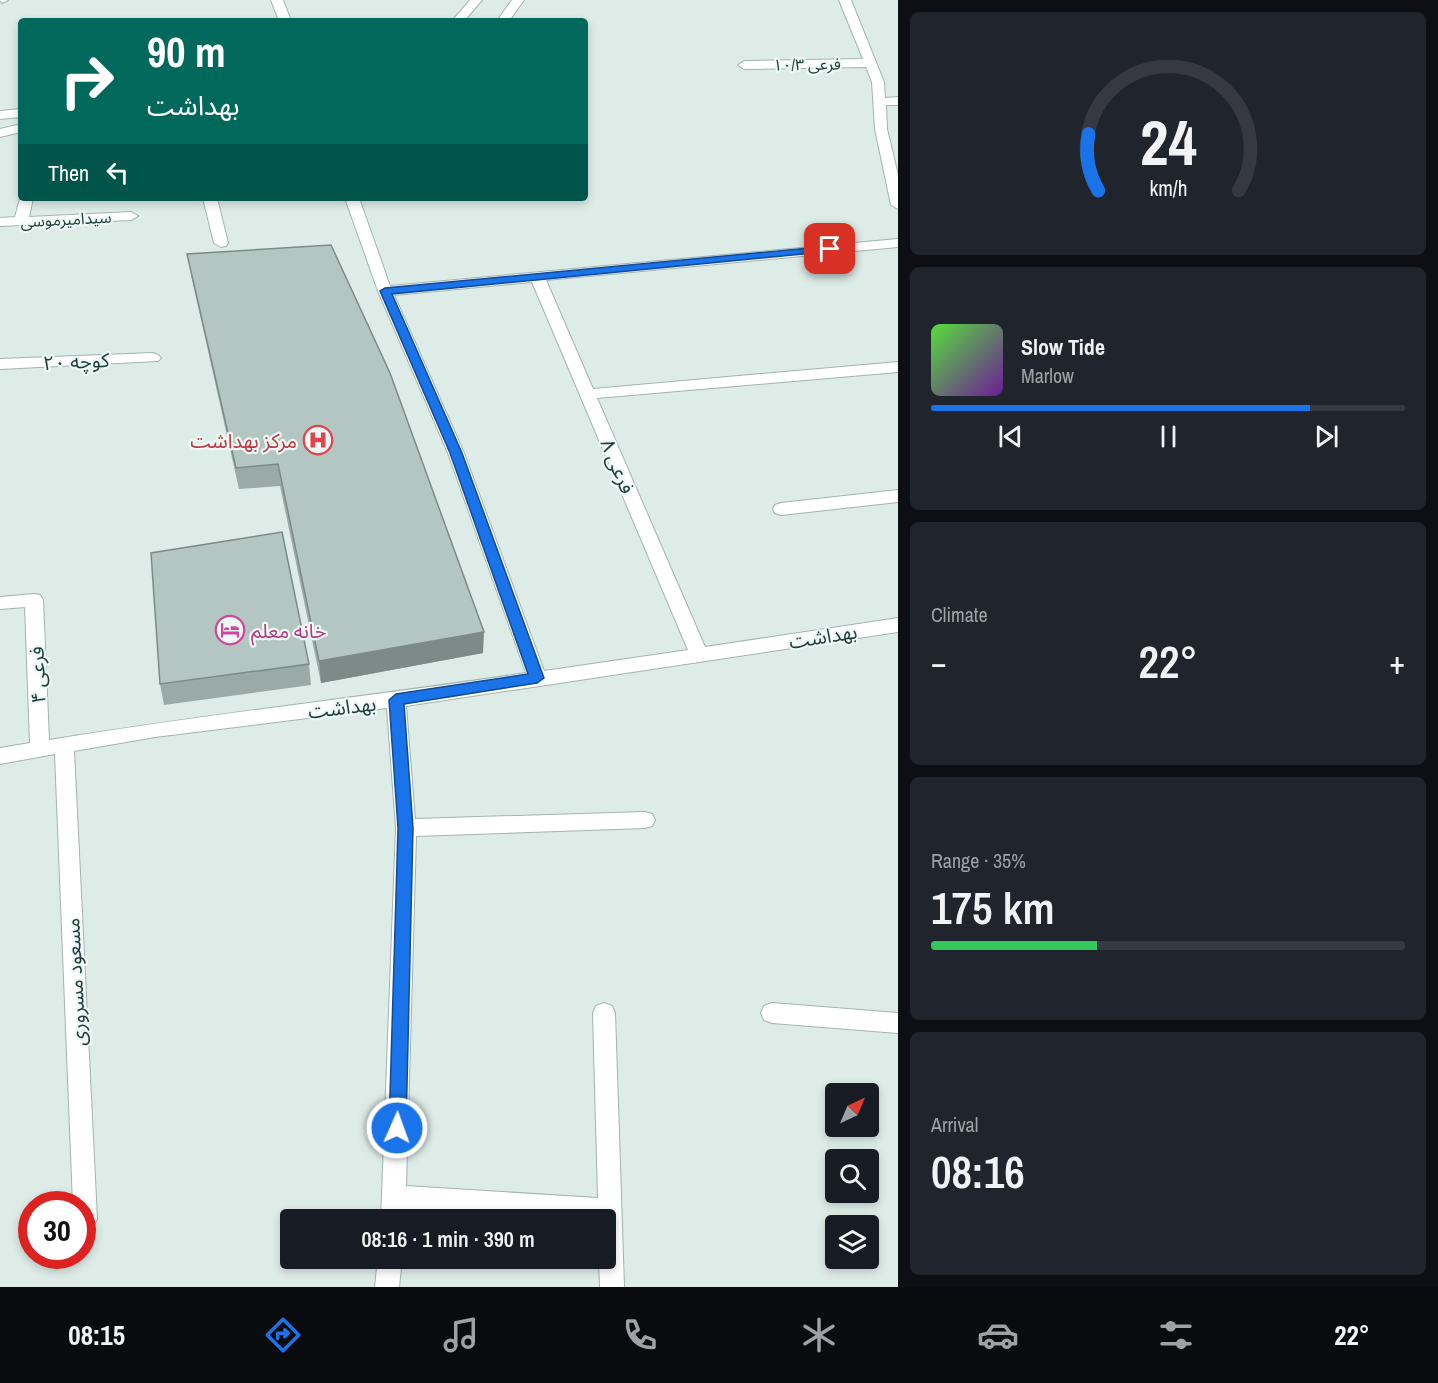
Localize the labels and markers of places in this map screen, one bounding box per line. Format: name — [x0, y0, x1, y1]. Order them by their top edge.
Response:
pin — [804, 223, 855, 274]
hospital icon: مرکز بهداشت — [302, 424, 334, 456]
place label: مرکز بهداشت — [190, 427, 297, 454]
hotel icon: خانه معلم — [214, 614, 246, 646]
place label: خانه معلم — [251, 617, 326, 646]

